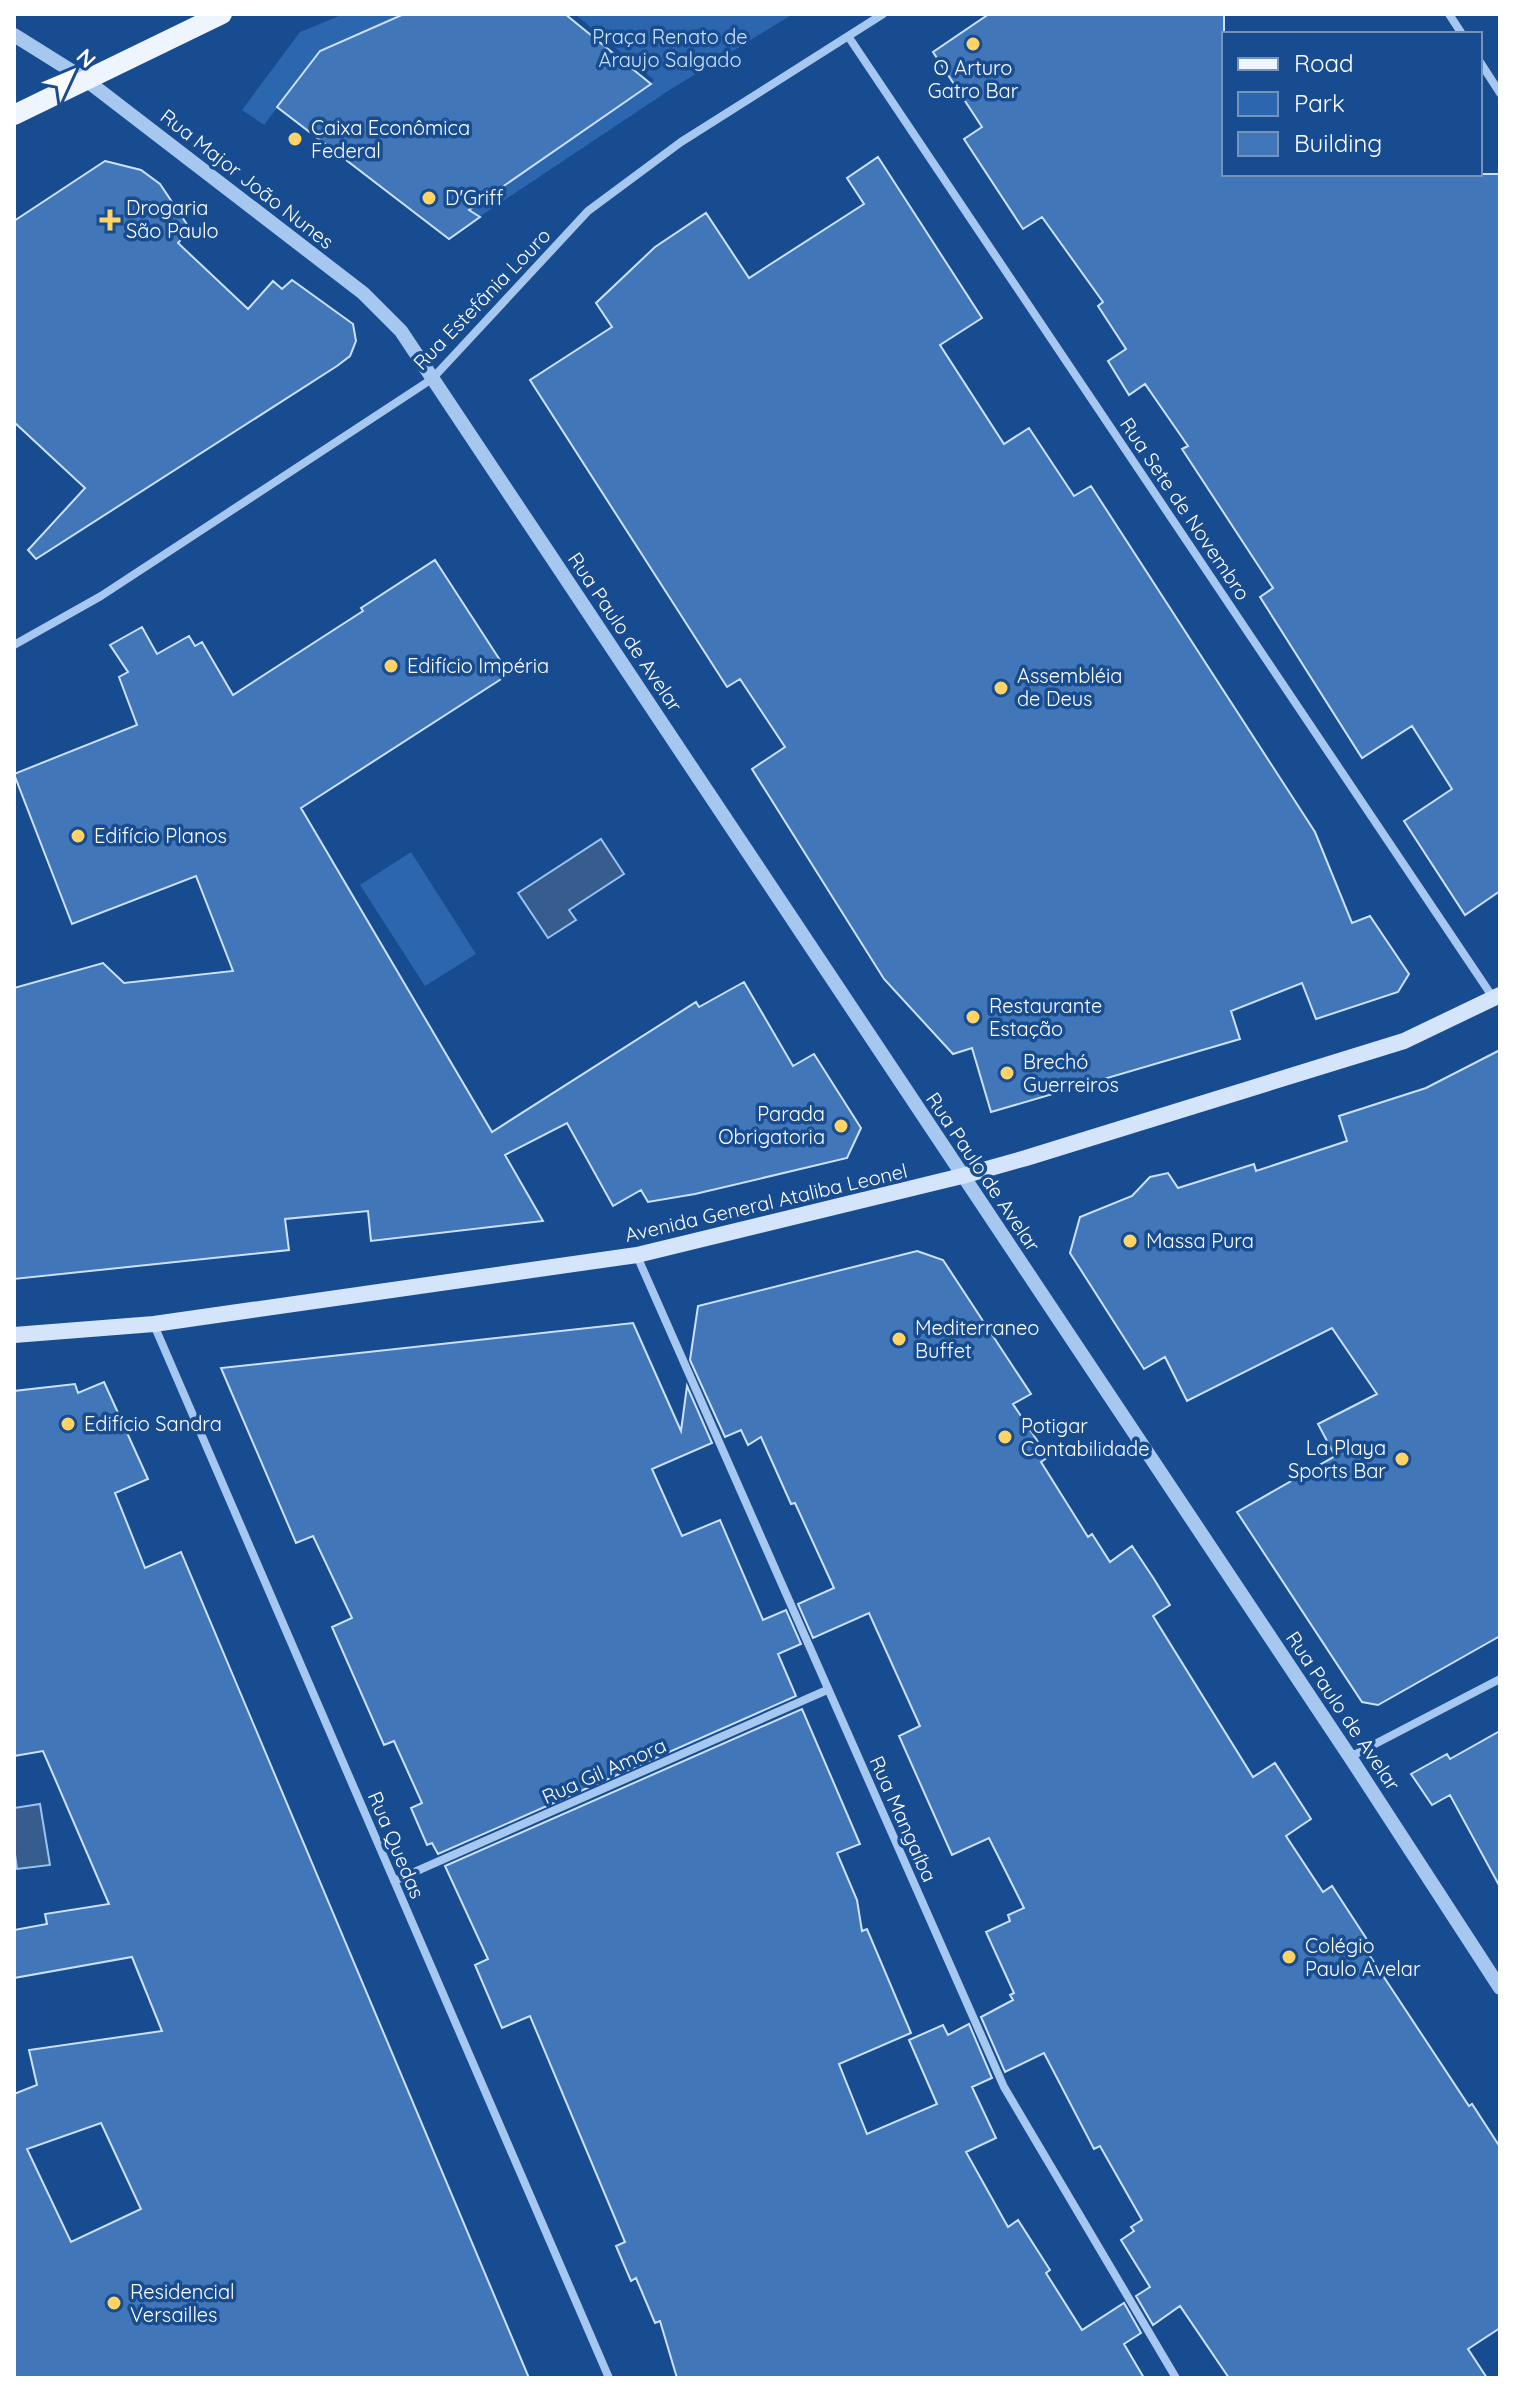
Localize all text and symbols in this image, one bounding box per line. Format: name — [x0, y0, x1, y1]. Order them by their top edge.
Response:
park label: Praça Renato de Araujo Salgado — [592, 24, 748, 72]
north arrow — [32, 32, 112, 112]
legend — [1222, 32, 1482, 176]
marker: O Arturo Gatro Bar — [964, 35, 982, 53]
text: N — [71, 43, 102, 74]
text: Road — [1294, 48, 1354, 78]
place label: O Arturo Gatro Bar — [928, 55, 1019, 103]
text: Park — [1294, 88, 1345, 118]
street label: Rua Major João Nunes — [156, 103, 339, 254]
place label: Caixa Econômica Federal — [311, 115, 470, 163]
text: Building — [1294, 128, 1382, 158]
marker: Caixa Econômica Federal — [286, 130, 304, 148]
place label: D'Griff — [445, 185, 504, 210]
marker: D'Griff — [420, 189, 438, 207]
place label: Drogaria São Paulo — [126, 195, 219, 243]
marker: Drogaria São Paulo — [101, 211, 119, 229]
street label: Rua Estefânia Louro — [408, 223, 556, 375]
street label: Rua Sete de Novembro — [1115, 413, 1256, 605]
street label: Rua Paulo de Avelar — [563, 547, 688, 716]
place label: Edifício Impéria — [407, 653, 549, 678]
marker: Edifício Impéria — [382, 657, 400, 675]
place label: Assembléia de Deus — [1017, 663, 1122, 711]
marker: Assembléia de Deus — [992, 679, 1010, 697]
place label: Edifício Planos — [94, 823, 227, 848]
marker: Edifício Planos — [69, 827, 87, 845]
place label: Restaurante Estação — [989, 993, 1102, 1041]
marker: Restaurante Estação — [964, 1008, 982, 1026]
place label: Brechó Guerreiros — [1023, 1049, 1119, 1097]
marker: Brechó Guerreiros — [998, 1064, 1016, 1082]
street label: Rua Paulo de Avelar — [921, 1087, 1046, 1256]
place label: Parada Obrigatoria — [718, 1101, 825, 1149]
marker: Parada Obrigatoria — [832, 1117, 850, 1135]
street label: Avenida General Ataliba Leonel — [622, 1158, 910, 1247]
place label: Massa Pura — [1146, 1228, 1254, 1253]
marker: Massa Pura — [1121, 1232, 1139, 1250]
place label: Mediterraneo Buffet — [915, 1315, 1039, 1363]
marker: Mediterraneo Buffet — [890, 1330, 908, 1348]
place label: Edifício Sandra — [84, 1411, 222, 1436]
place label: Potigar Contabilidade — [1021, 1413, 1150, 1461]
marker: Edifício Sandra — [59, 1415, 77, 1433]
marker: Potigar Contabilidade — [996, 1428, 1014, 1446]
place label: La Playa Sports Bar — [1288, 1435, 1386, 1483]
marker: La Playa Sports Bar — [1393, 1450, 1411, 1468]
street label: Rua Paulo de Avelar — [1281, 1626, 1406, 1795]
street label: Rua Gil Amora — [538, 1732, 670, 1809]
street label: Rua Mangaíba — [865, 1752, 942, 1886]
street label: Rua Quedas — [363, 1787, 430, 1902]
place label: Colégio Paulo Avelar — [1305, 1933, 1421, 1981]
marker: Colégio Paulo Avelar — [1280, 1948, 1298, 1966]
place label: Residencial Versailles — [130, 2279, 235, 2327]
marker: Residencial Versailles — [105, 2294, 123, 2312]

